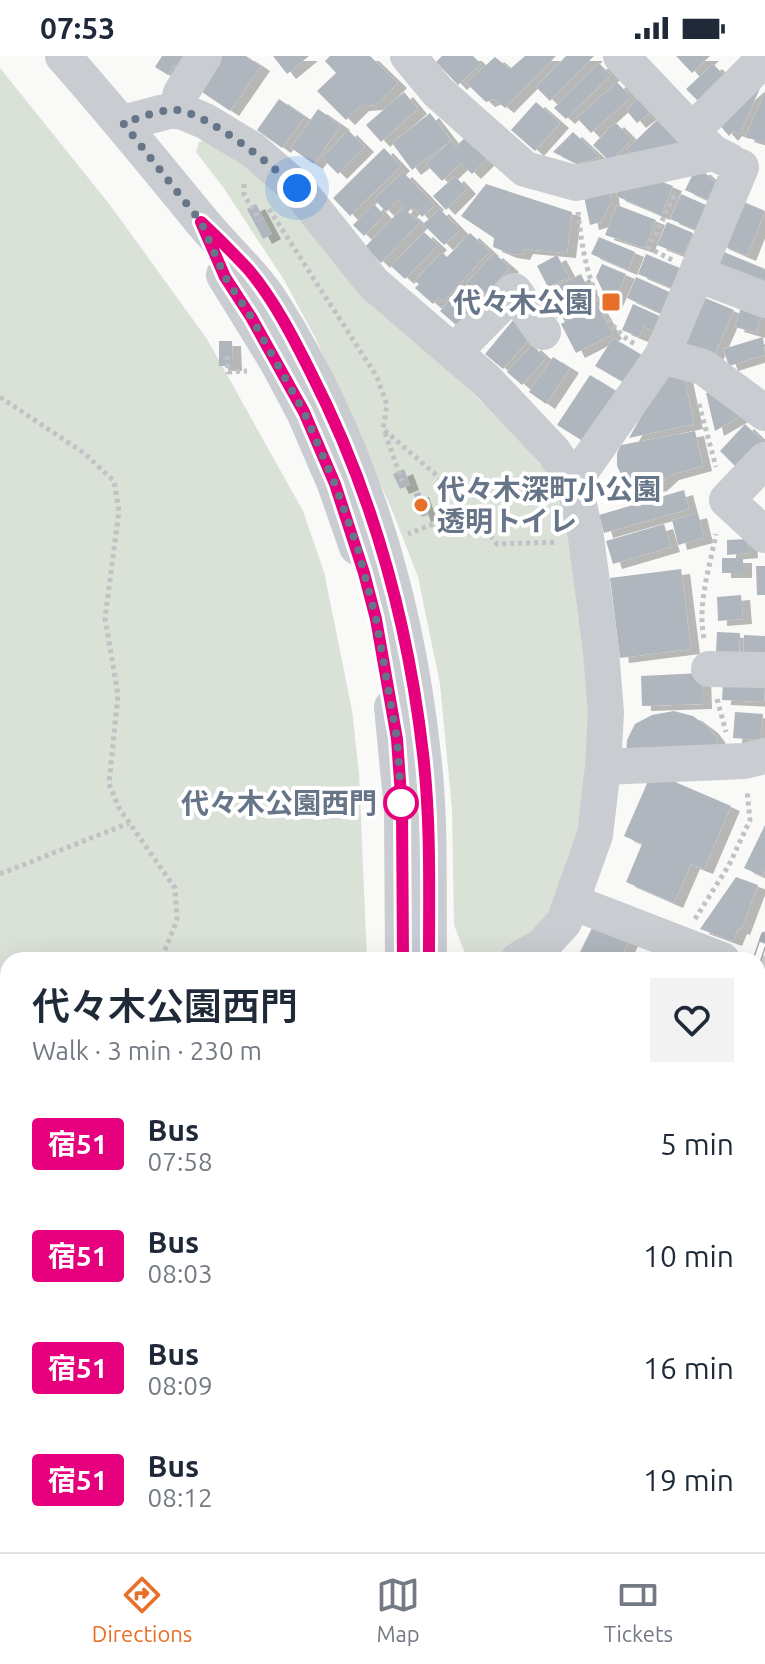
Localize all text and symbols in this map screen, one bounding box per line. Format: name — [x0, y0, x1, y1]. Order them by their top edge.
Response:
text: 07:53 — [40, 11, 115, 45]
your location — [277, 168, 317, 208]
place label: 代々木公園 — [453, 286, 593, 317]
marker: 代々木公園 — [600, 291, 622, 313]
place label: 代々木深町小公園 透明トイレ — [437, 473, 661, 536]
marker: 代々木深町小公園 透明トイレ — [412, 496, 430, 514]
marker: 代々木公園西門 — [384, 786, 418, 820]
place label: 代々木公園西門 — [181, 787, 377, 818]
button: heart — [650, 978, 734, 1062]
text: 代々木公園西門 — [32, 985, 298, 1027]
text: Walk · 3 min · 230 m — [32, 1036, 262, 1065]
text: Bus — [148, 1113, 199, 1147]
text: 5 min — [660, 1127, 734, 1161]
text: 宿51 — [48, 1128, 108, 1159]
text: 07:58 — [148, 1147, 213, 1176]
text: Bus — [148, 1225, 199, 1259]
text: 10 min — [643, 1239, 734, 1273]
text: 宿51 — [48, 1240, 108, 1271]
text: 08:03 — [148, 1259, 213, 1288]
text: Bus — [148, 1337, 199, 1371]
text: 16 min — [643, 1351, 734, 1385]
text: 宿51 — [48, 1352, 108, 1383]
text: 08:09 — [148, 1371, 213, 1400]
text: Bus — [148, 1449, 199, 1483]
text: 19 min — [643, 1463, 734, 1497]
text: 宿51 — [48, 1464, 108, 1495]
text: 08:12 — [148, 1483, 213, 1512]
tab: Directions — [92, 1573, 192, 1646]
tab: Map — [376, 1573, 420, 1646]
tab: Tickets — [604, 1573, 673, 1646]

